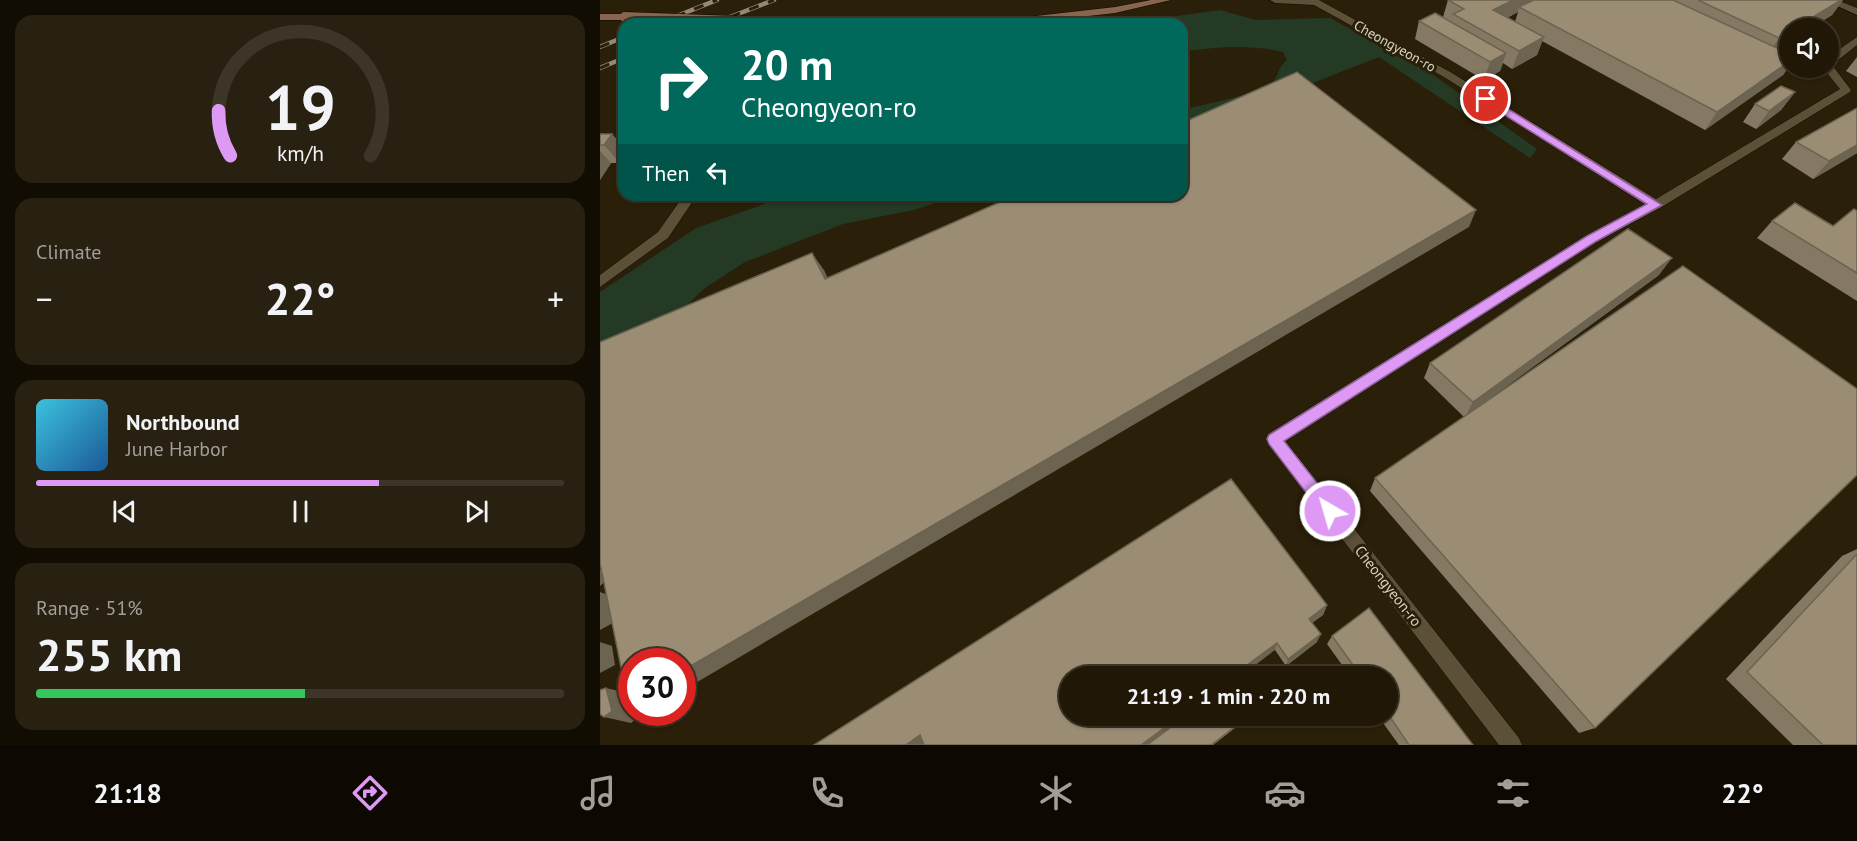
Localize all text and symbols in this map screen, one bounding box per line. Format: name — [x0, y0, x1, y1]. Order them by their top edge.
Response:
street label: Cheongyeon-ro — [1351, 16, 1439, 76]
map controls — [1779, 18, 1839, 78]
button: sound — [1779, 18, 1839, 78]
text: 20 m — [741, 37, 833, 92]
icon: right — [642, 42, 720, 120]
text: 19 — [265, 66, 335, 147]
pin — [1460, 73, 1511, 124]
icon: arrive — [1469, 82, 1502, 115]
text: Cheongyeon-ro — [741, 90, 917, 124]
text: km/h — [276, 139, 323, 167]
icon: left — [701, 156, 734, 189]
text: Then — [642, 159, 689, 187]
text: Climate — [36, 239, 102, 265]
text: 22° — [265, 269, 335, 327]
text: − — [36, 277, 53, 320]
text: + — [547, 277, 564, 320]
text: Northbound — [126, 408, 240, 436]
text: June Harbor — [126, 436, 228, 462]
position arrow — [1298, 479, 1362, 543]
icon: previous — [108, 495, 141, 528]
icon: pause — [284, 495, 317, 528]
icon: next — [460, 495, 493, 528]
street label: Cheongyeon-ro — [1351, 541, 1426, 630]
text: Range · 51% — [36, 595, 143, 621]
text: 255 km — [36, 625, 182, 683]
speed limit sign: 30 — [618, 648, 696, 726]
text: 21:19 · 1 min · 220 m — [1127, 682, 1330, 710]
icon: directions — [349, 772, 391, 814]
icon: music — [577, 772, 619, 814]
icon: phone — [806, 772, 848, 814]
icon: climate — [1035, 772, 1077, 814]
icon: car — [1264, 772, 1306, 814]
icon: filters — [1492, 772, 1534, 814]
text: 21:18 — [93, 776, 162, 810]
text: 22° — [1721, 776, 1764, 810]

